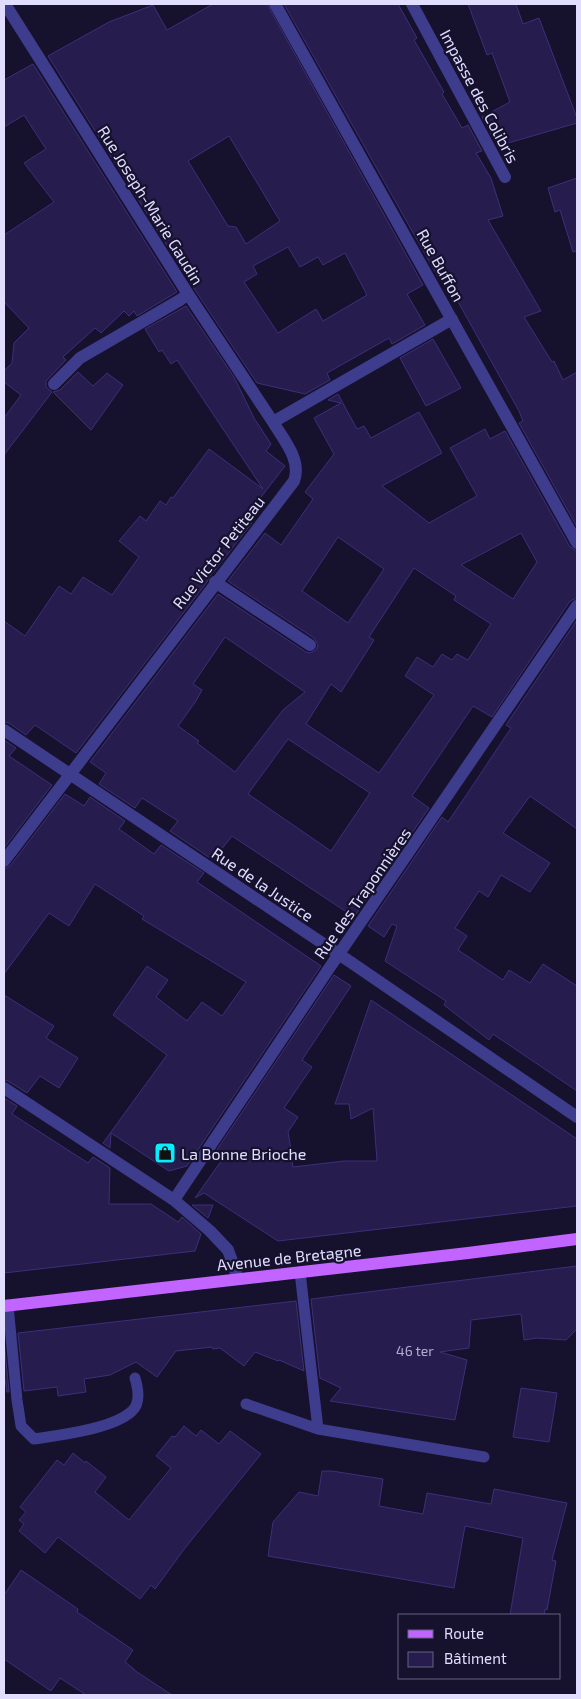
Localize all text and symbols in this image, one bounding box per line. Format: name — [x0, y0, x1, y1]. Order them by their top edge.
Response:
street label: Impasse des Colibris — [437, 26, 523, 166]
street label: Rue Joseph-Marie Gaudin — [94, 122, 208, 288]
street label: Rue Buffon — [413, 225, 469, 305]
street label: Rue Victor Petiteau — [168, 492, 268, 612]
street label: Rue des Traponnières — [310, 824, 414, 962]
street label: Rue de la Justice — [209, 843, 317, 925]
shop icon: La Bonne Brioche — [153, 1141, 177, 1165]
place label: La Bonne Brioche — [181, 1144, 306, 1163]
street label: Avenue de Bretagne — [216, 1240, 362, 1274]
house number: 46 ter — [396, 1342, 434, 1359]
legend — [398, 1614, 561, 1679]
text: Route — [444, 1624, 484, 1642]
text: Bâtiment — [444, 1649, 507, 1667]

